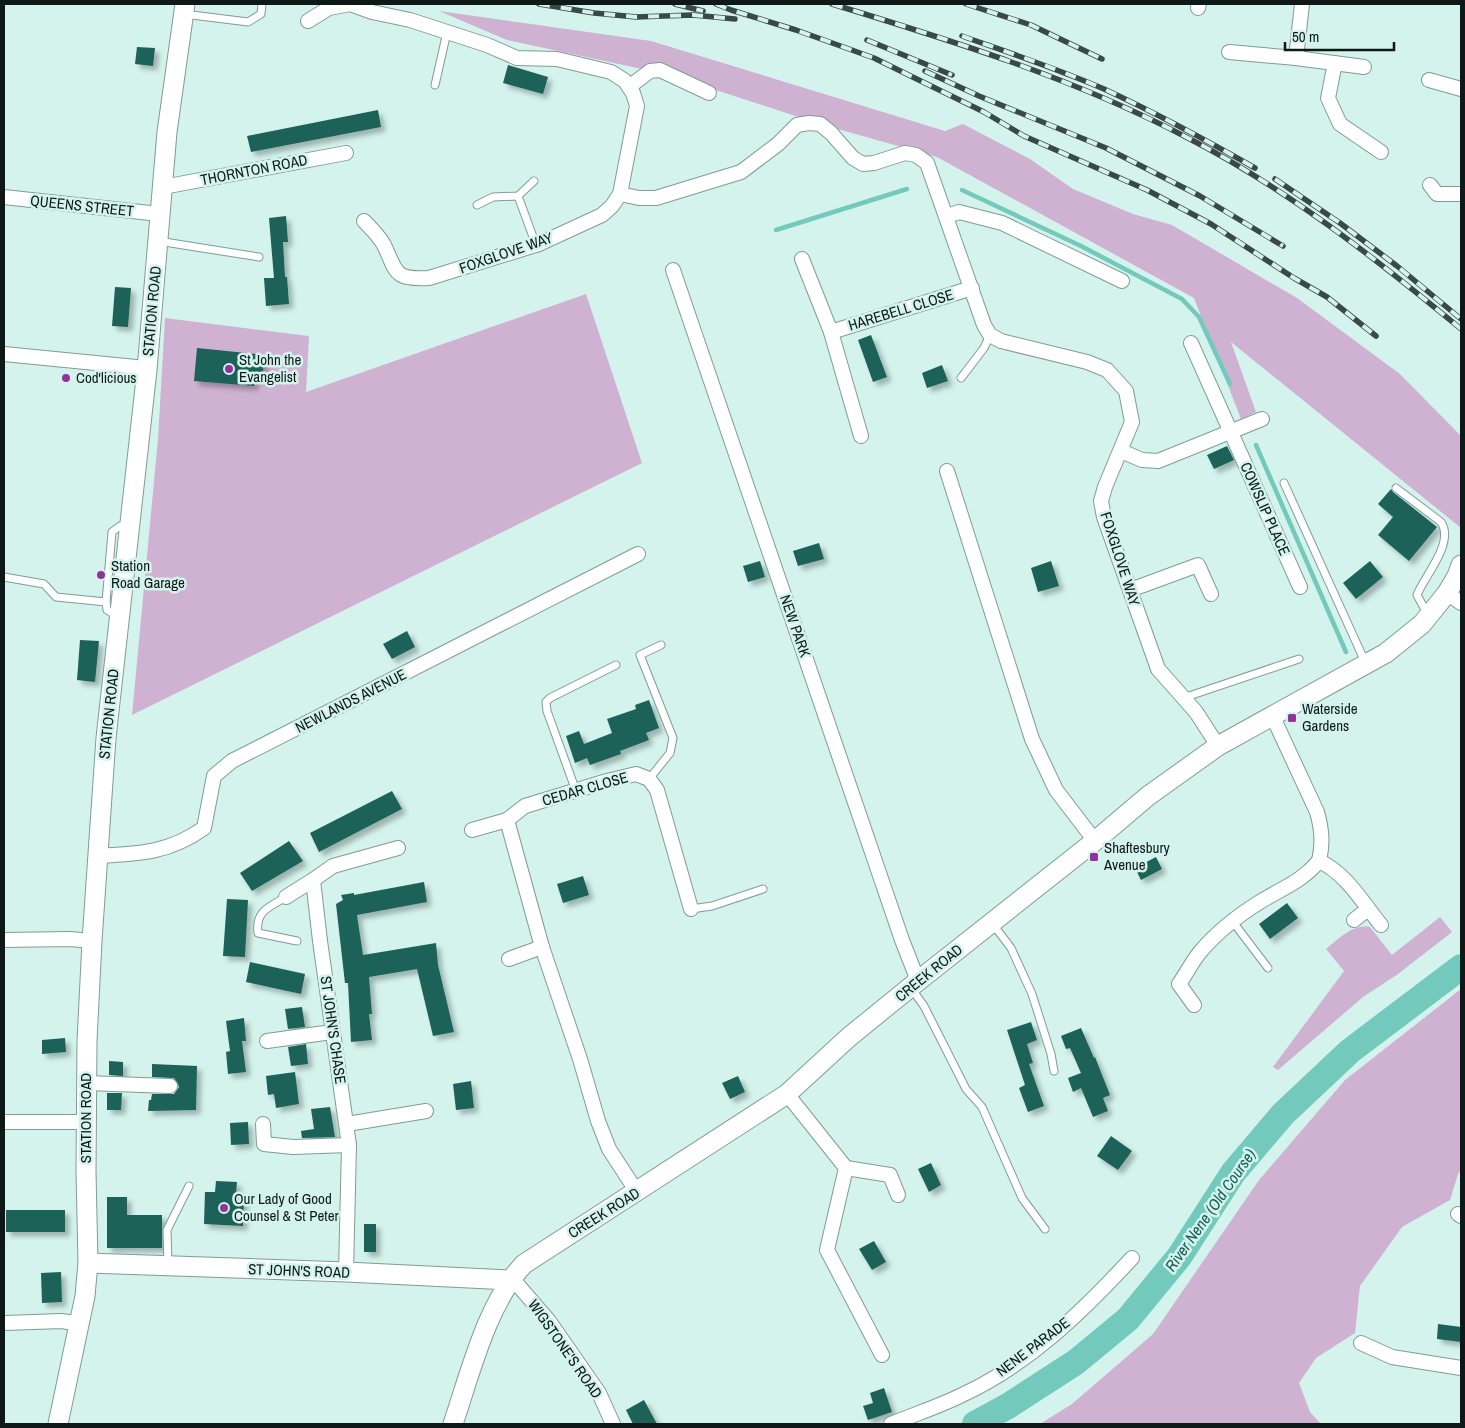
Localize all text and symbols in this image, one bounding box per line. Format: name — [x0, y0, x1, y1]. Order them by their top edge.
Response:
scale bar — [1285, 20, 1394, 52]
text: 50 m — [1292, 26, 1319, 47]
street label: THORNTON ROAD — [199, 149, 309, 190]
street label: QUEENS STREET — [29, 190, 135, 221]
street label: FOXGLOVE WAY — [456, 226, 556, 278]
street label: STATION ROAD — [137, 265, 166, 357]
street label: HAREBELL CLOSE — [846, 284, 956, 335]
place label: St John the Evangelist — [239, 349, 301, 387]
marker: St John the Evangelist — [223, 363, 235, 375]
place label: Cod'licious — [76, 367, 136, 388]
marker: Cod'licious — [60, 372, 72, 384]
street label: COWSLIP PLACE — [1235, 459, 1295, 559]
street label: FOXGLOVE WAY — [1095, 509, 1146, 609]
place label: Station Road Garage — [111, 555, 185, 593]
marker: Station Road Garage — [95, 569, 107, 581]
street label: NEW PARK — [775, 592, 816, 661]
street label: NEWLANDS AVENUE — [292, 663, 410, 738]
street label: STATION ROAD — [93, 668, 124, 760]
place label: Waterside Gardens — [1302, 698, 1358, 736]
marker: Waterside Gardens — [1286, 712, 1298, 724]
street label: CEDAR CLOSE — [540, 766, 630, 811]
place label: Shaftesbury Avenue — [1103, 837, 1170, 875]
marker: Shaftesbury Avenue — [1088, 851, 1100, 863]
street label: CREEK ROAD — [890, 939, 967, 1006]
street label: ST JOHN'S CHASE — [316, 975, 351, 1085]
street label: STATION ROAD — [75, 1073, 96, 1163]
water label: River Nene (Old Course) — [1159, 1144, 1261, 1276]
street label: CREEK ROAD — [564, 1182, 644, 1243]
place label: Our Lady of Good Counsel & St Peter — [234, 1188, 339, 1226]
marker: Our Lady of Good Counsel & St Peter — [218, 1202, 230, 1214]
street label: ST JOHN'S ROAD — [248, 1258, 350, 1283]
street label: WIGSTONE'S ROAD — [523, 1295, 607, 1402]
street label: NENE PARADE — [992, 1312, 1074, 1381]

